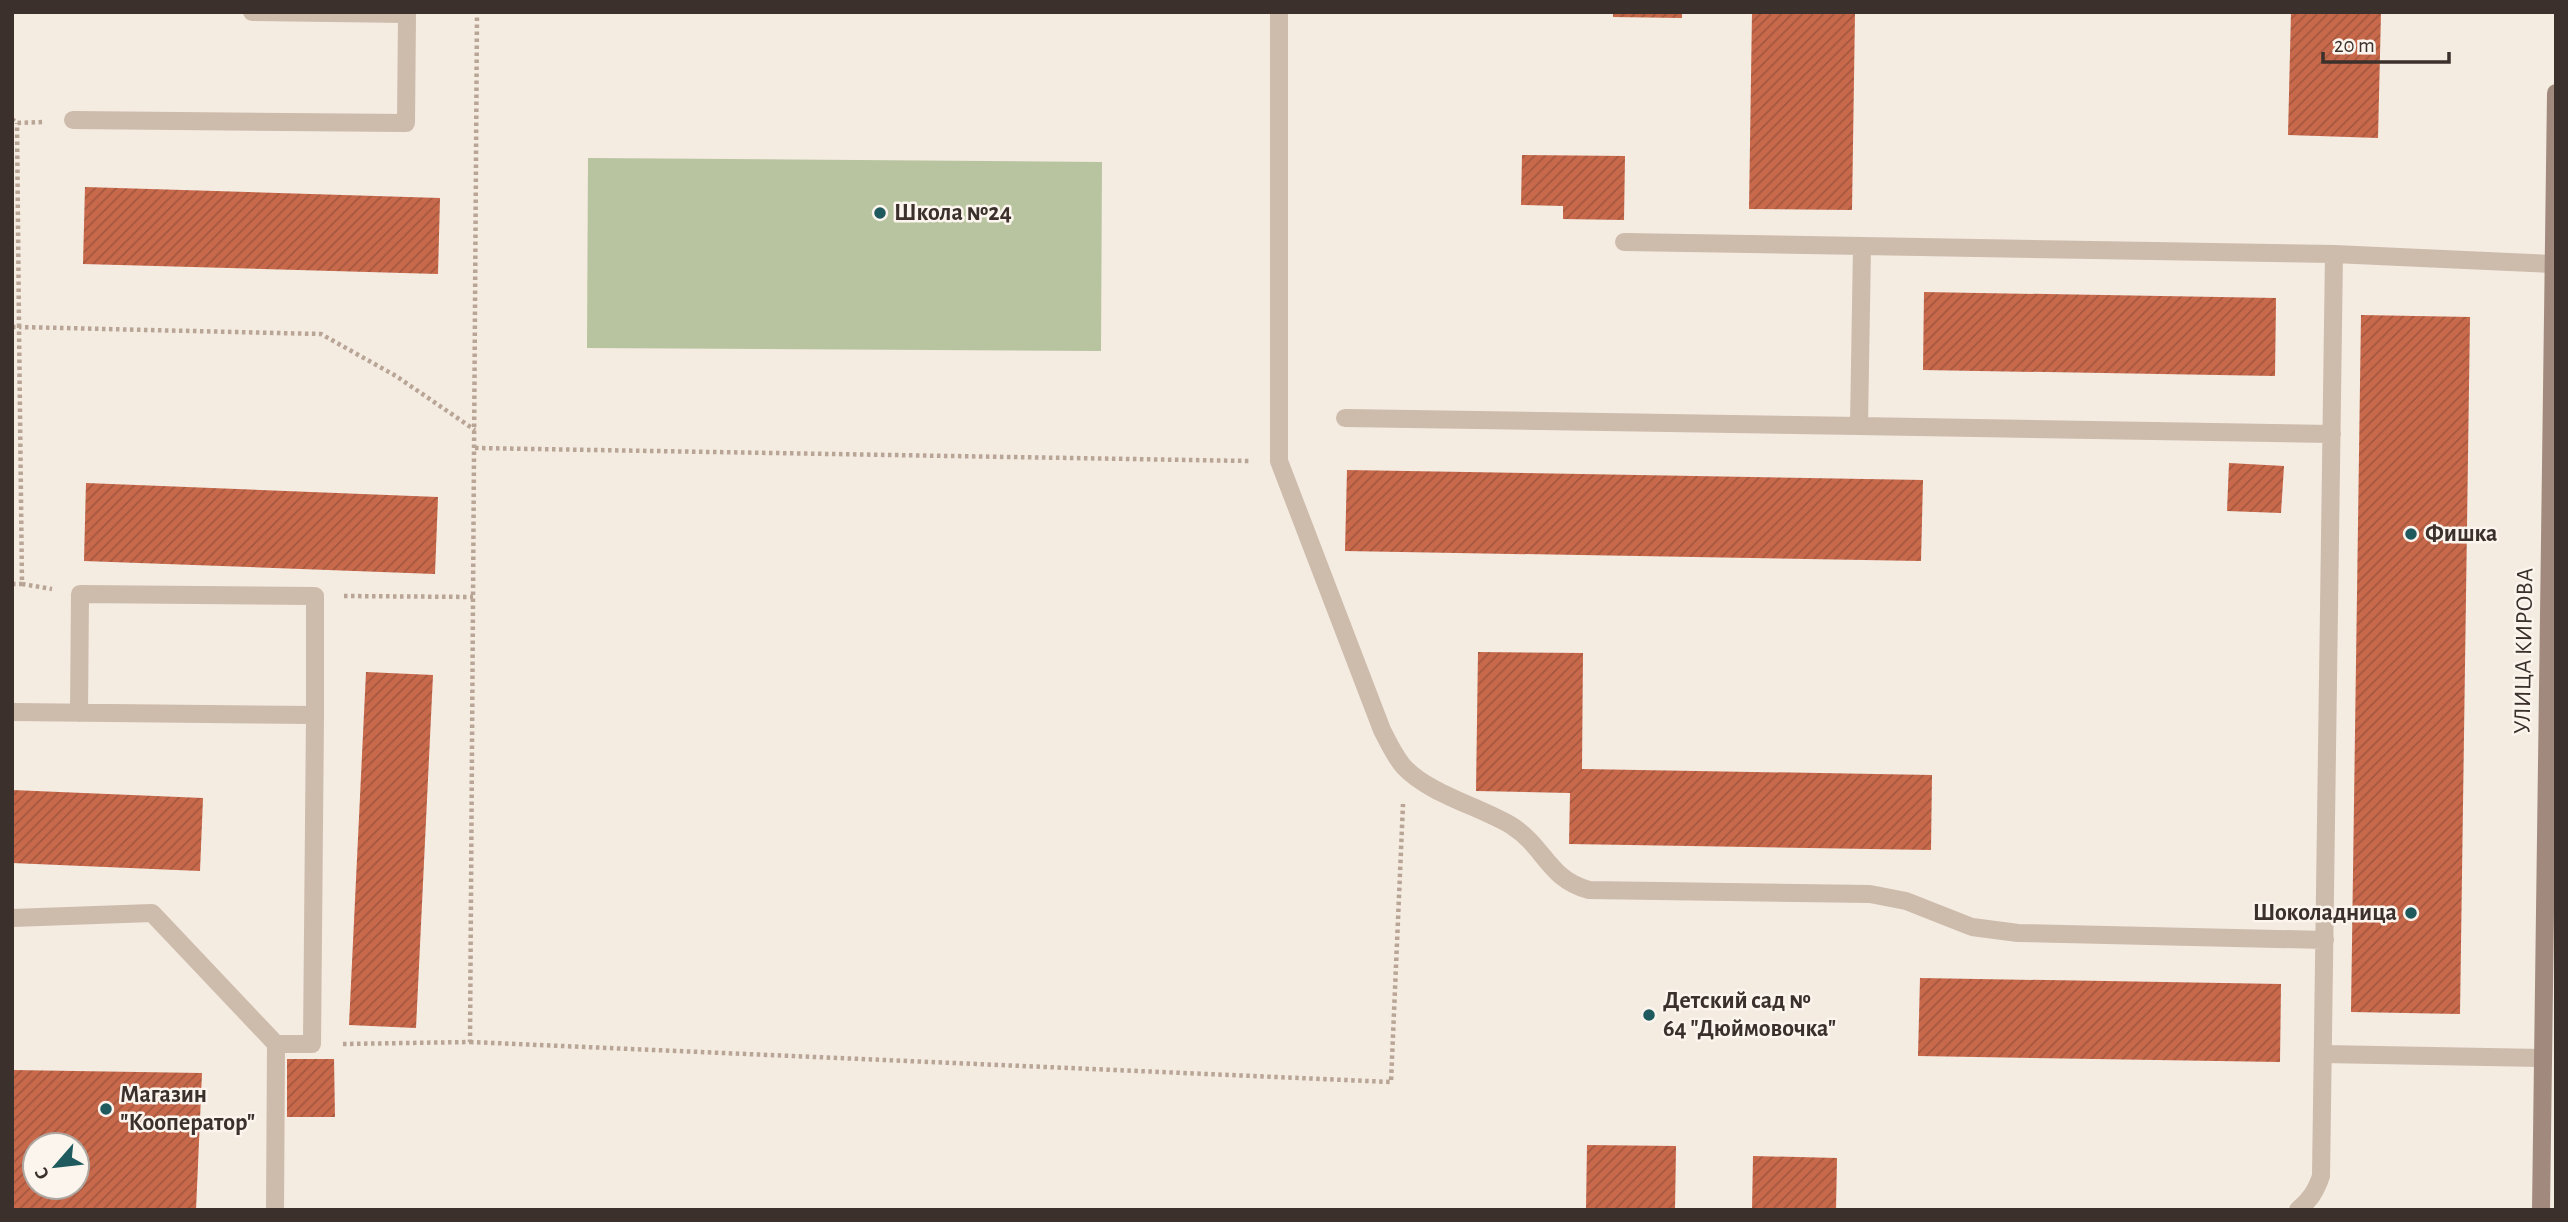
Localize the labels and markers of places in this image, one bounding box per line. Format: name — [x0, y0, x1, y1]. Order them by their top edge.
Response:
place label: Школа №24 — [894, 201, 1012, 225]
marker: Школа №24 — [872, 205, 888, 221]
place label: Фишка — [2425, 522, 2497, 546]
marker: Фишка — [2403, 526, 2419, 542]
place label: Шоколадница — [2253, 901, 2397, 925]
marker: Шоколадница — [2403, 905, 2419, 921]
place label: Детский сад № 64 "Дюймовочка" — [1663, 989, 1836, 1041]
marker: Детский сад № 64 "Дюймовочка" — [1641, 1007, 1657, 1023]
place label: Магазин "Кооператор" — [120, 1083, 255, 1135]
marker: Магазин "Кооператор" — [98, 1101, 114, 1117]

